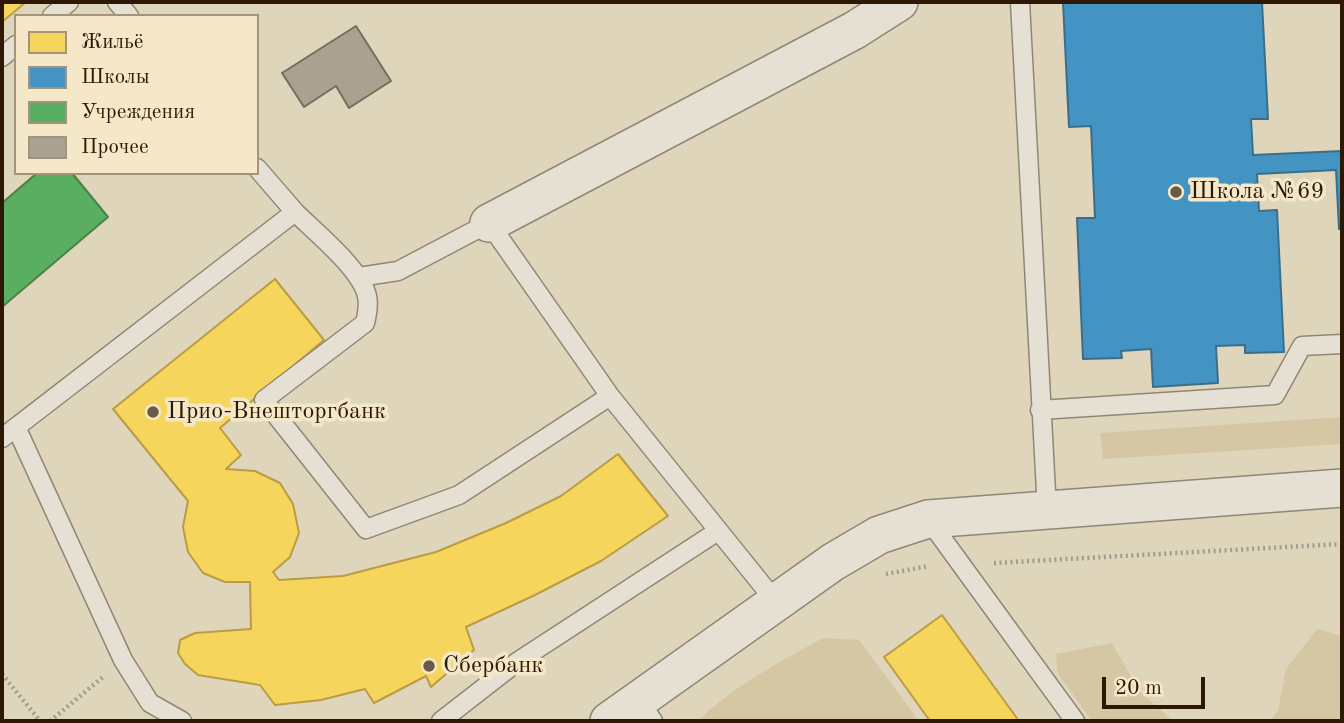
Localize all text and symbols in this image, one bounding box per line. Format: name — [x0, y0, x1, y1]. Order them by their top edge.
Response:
legend — [14, 14, 259, 175]
text: Жильё — [81, 32, 144, 53]
text: Школы — [81, 67, 150, 88]
text: Учреждения — [81, 102, 195, 123]
text: Прочее — [81, 137, 149, 158]
place label: Школа №69 — [1190, 178, 1325, 206]
marker: Школа №69 — [1168, 184, 1184, 200]
place label: Прио-Внешторгбанк — [167, 398, 386, 426]
marker: Прио-Внешторгбанк — [145, 404, 161, 420]
place label: Сбербанк — [443, 652, 543, 680]
marker: Сбербанк — [421, 658, 437, 674]
scale bar — [1106, 664, 1209, 708]
text: 20 m — [1115, 678, 1162, 699]

